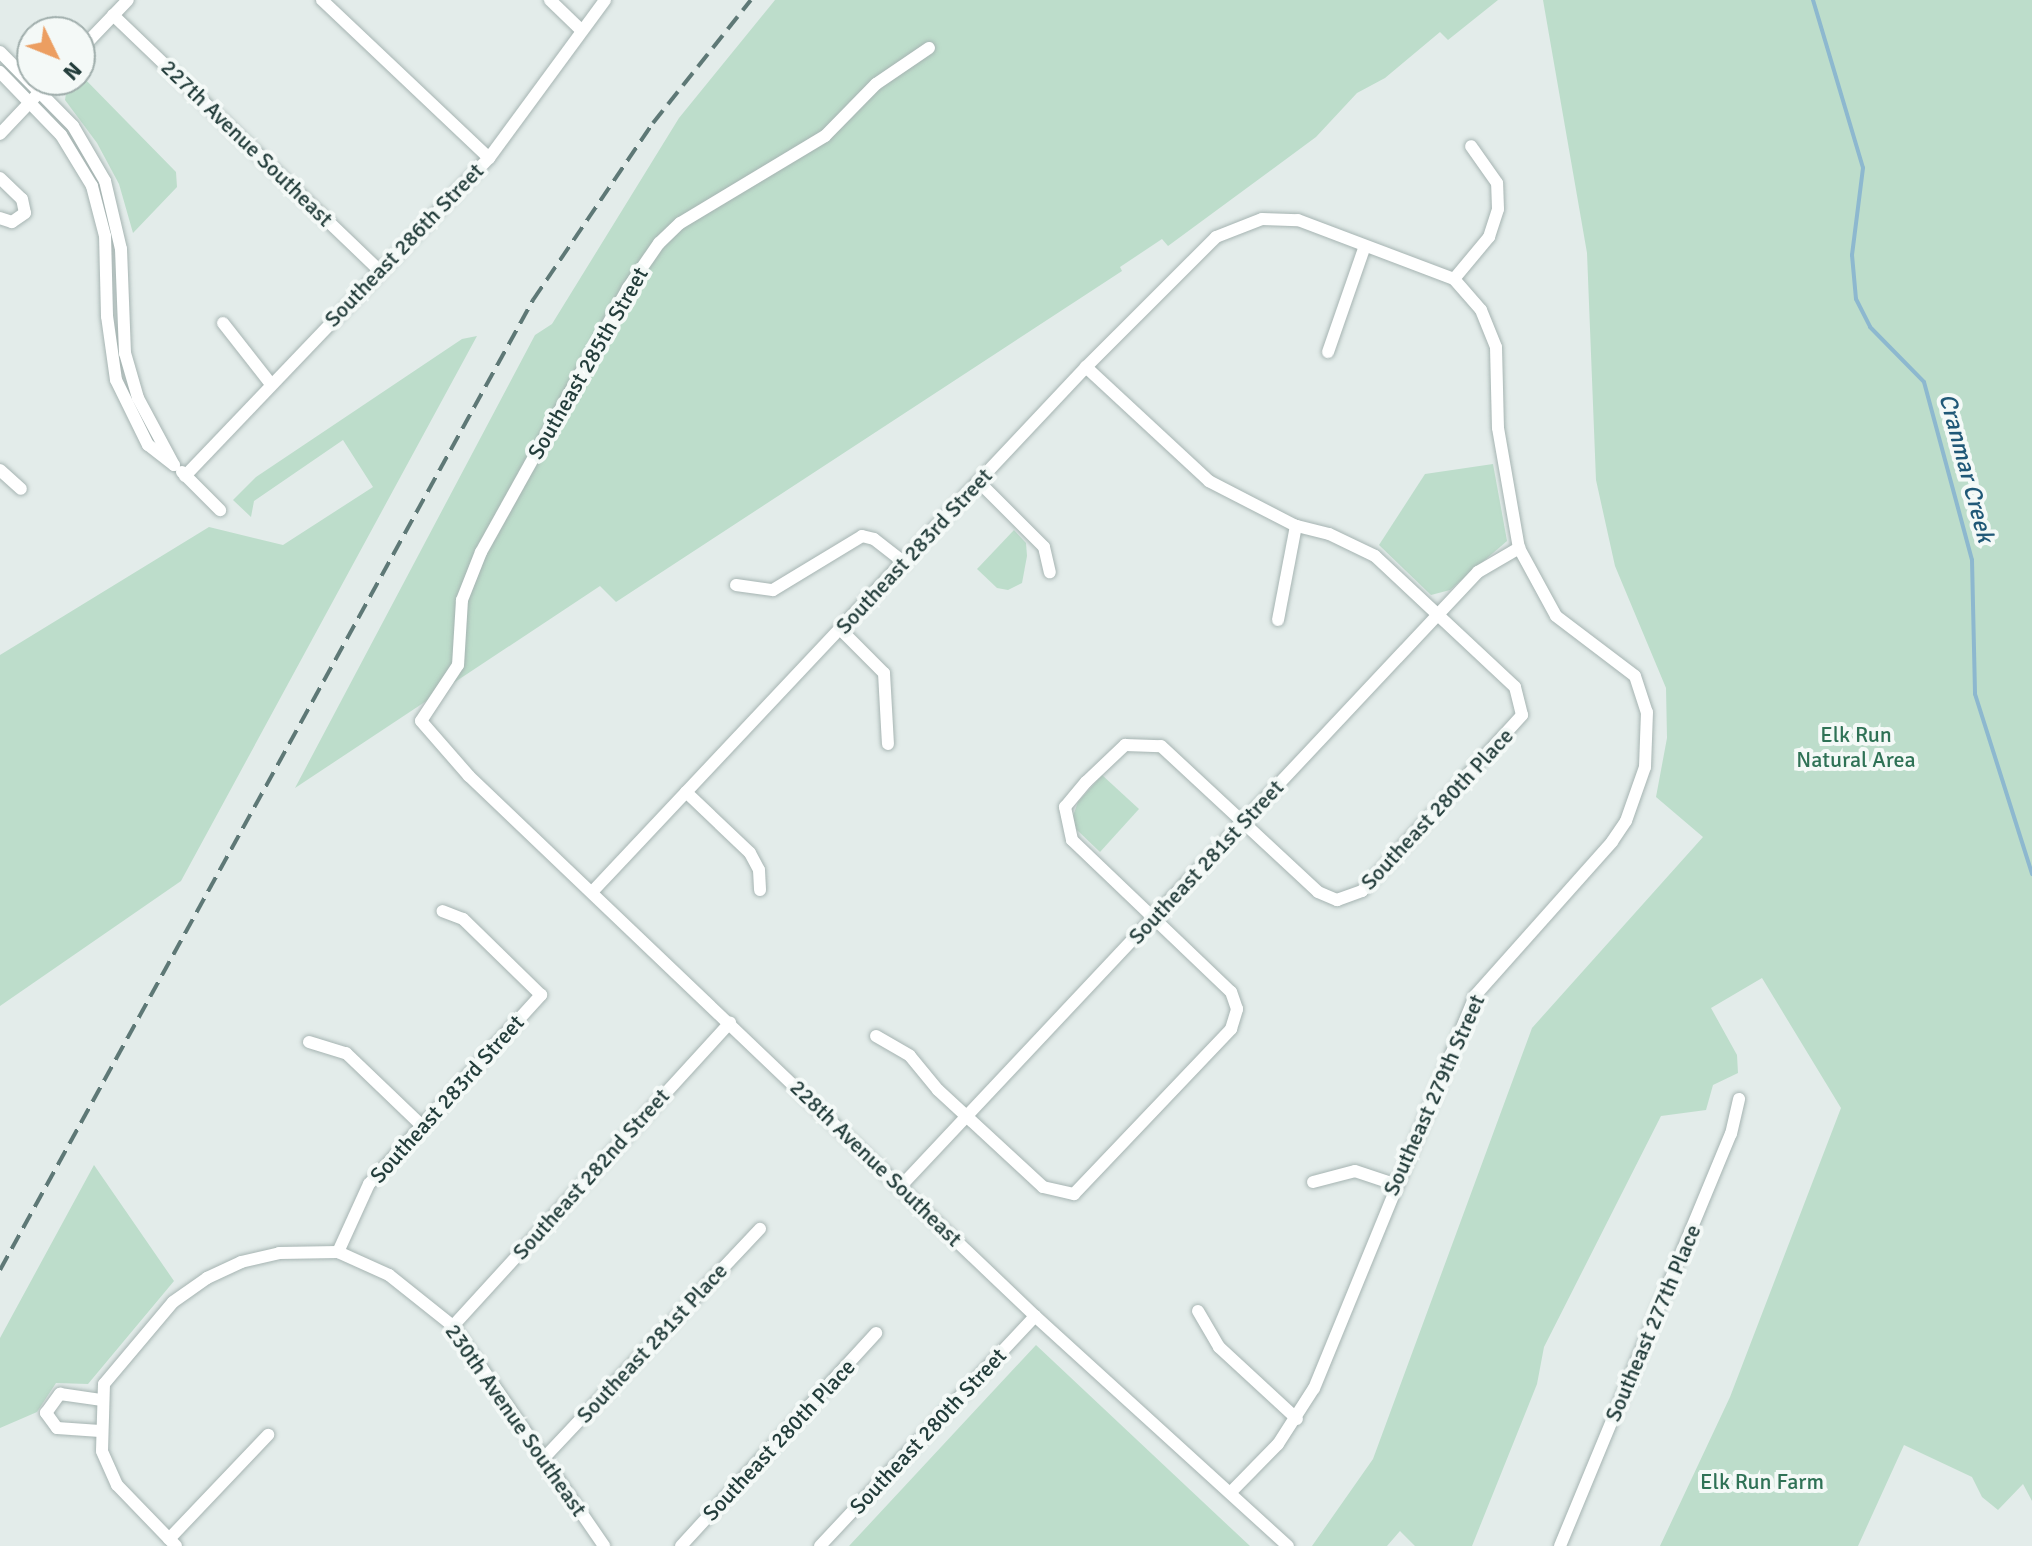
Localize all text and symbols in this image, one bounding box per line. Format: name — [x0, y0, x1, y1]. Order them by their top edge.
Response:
north arrow — [16, 16, 96, 96]
street label: 227th Avenue Southeast — [156, 54, 338, 232]
text: N — [57, 57, 88, 86]
street label: Southeast 286th Street — [319, 158, 489, 332]
street label: Southeast 285th Street — [522, 262, 654, 464]
water label: Cranmar Creek — [1932, 390, 2000, 546]
street label: Southeast 283rd Street — [830, 463, 998, 639]
park label: Elk Run Natural Area — [1796, 721, 1916, 772]
street label: Southeast 280th Place — [1355, 723, 1519, 895]
street label: Southeast 281st Street — [1123, 774, 1289, 950]
street label: Southeast 279th Street — [1378, 990, 1490, 1200]
street label: Southeast 283rd Street — [365, 1010, 529, 1188]
street label: 228th Avenue Southeast — [785, 1074, 967, 1252]
street label: Southeast 282nd Street — [507, 1083, 675, 1265]
street label: Southeast 277th Place — [1600, 1221, 1706, 1425]
street label: Southeast 281st Place — [571, 1258, 733, 1428]
street label: 230th Avenue Southeast — [440, 1319, 592, 1521]
street label: Southeast 280th Street — [844, 1343, 1012, 1519]
street label: Southeast 280th Place — [697, 1354, 861, 1526]
park label: Elk Run Farm — [1700, 1469, 1824, 1495]

